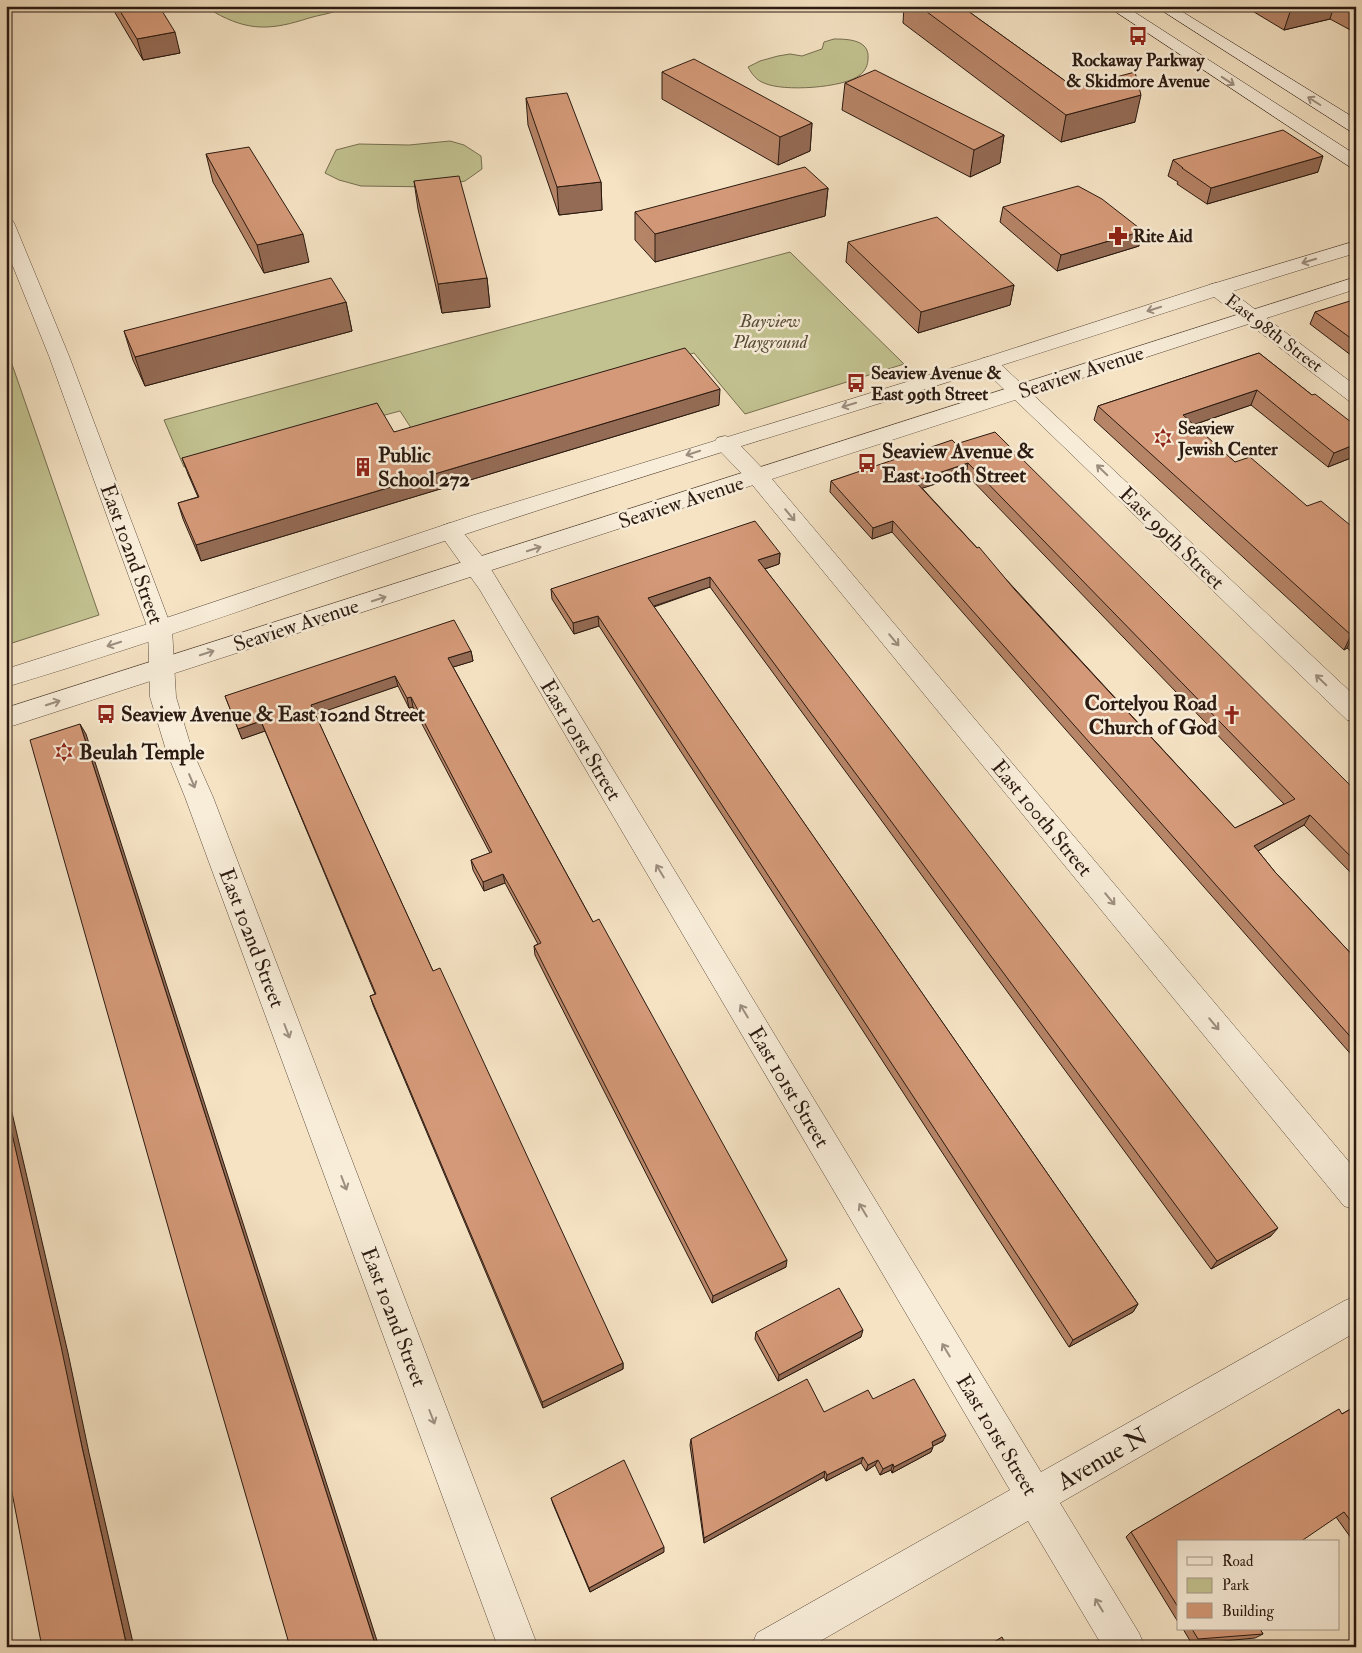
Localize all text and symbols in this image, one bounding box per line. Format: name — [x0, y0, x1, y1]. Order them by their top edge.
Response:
bus stop icon: Rockaway Parkway & Skidmore Avenue — [1127, 25, 1149, 47]
place label: Rockaway Parkway & Skidmore Avenue — [1066, 49, 1210, 93]
one-way arrow — [1221, 76, 1235, 86]
one-way arrow — [1308, 96, 1322, 106]
pharmacy icon: Rite Aid — [1107, 225, 1129, 247]
place label: Rite Aid — [1133, 225, 1193, 248]
one-way arrow — [1301, 257, 1317, 267]
street label: East 98th Street — [1220, 289, 1327, 378]
one-way arrow — [1146, 305, 1162, 315]
park label: Bayview Playground — [732, 310, 809, 354]
street label: Seaview Avenue — [1015, 339, 1147, 405]
place label: Seaview Avenue & East 99th Street — [871, 362, 1001, 406]
bus stop icon: Seaview Avenue & East 99th Street — [845, 372, 867, 394]
one-way arrow — [841, 401, 857, 411]
place label: Seaview Jewish Center — [1177, 417, 1278, 461]
synagogue icon: Seaview Jewish Center — [1152, 427, 1174, 449]
place label: Seaview Avenue & East 100th Street — [882, 438, 1035, 489]
place label: Public School 272 — [378, 442, 470, 493]
one-way arrow — [686, 449, 702, 458]
bus stop icon: Seaview Avenue & East 100th Street — [856, 452, 878, 474]
building icon: Public School 272 — [352, 456, 374, 478]
one-way arrow — [1096, 464, 1108, 477]
street label: Seaview Avenue — [615, 469, 747, 535]
street label: East 102nd Street — [94, 480, 169, 628]
street label: East 99th Street — [1113, 481, 1230, 596]
one-way arrow — [784, 508, 795, 521]
one-way arrow — [525, 544, 541, 554]
street label: Seaview Avenue — [230, 592, 362, 658]
one-way arrow — [370, 593, 386, 603]
one-way arrow — [888, 633, 899, 646]
one-way arrow — [106, 640, 122, 649]
one-way arrow — [199, 648, 215, 658]
one-way arrow — [1314, 674, 1327, 686]
street label: East 101st Street — [534, 675, 627, 806]
place label: Cortelyou Road Church of God — [1084, 690, 1218, 741]
one-way arrow — [44, 698, 60, 708]
place label: Seaview Avenue & East 102nd Street — [121, 701, 425, 728]
bus stop icon: Seaview Avenue & East 102nd Street — [95, 703, 117, 725]
church icon: Cortelyou Road Church of God — [1221, 704, 1243, 726]
place label: Beulah Temple — [79, 739, 205, 766]
synagogue icon: Beulah Temple — [53, 741, 75, 763]
street label: East 100th Street — [985, 755, 1098, 882]
one-way arrow — [188, 773, 198, 788]
street label: East 102nd Street — [213, 865, 291, 1012]
one-way arrow — [655, 865, 665, 879]
one-way arrow — [1104, 892, 1115, 905]
one-way arrow — [738, 1004, 748, 1018]
one-way arrow — [1208, 1017, 1219, 1030]
street label: East 101st Street — [742, 1022, 835, 1153]
one-way arrow — [283, 1023, 292, 1038]
one-way arrow — [340, 1175, 349, 1191]
one-way arrow — [857, 1204, 867, 1218]
street label: East 102nd Street — [355, 1244, 433, 1391]
one-way arrow — [941, 1343, 951, 1357]
street label: East 101st Street — [950, 1370, 1043, 1501]
one-way arrow — [428, 1409, 437, 1425]
street label: Avenue N — [1051, 1421, 1154, 1498]
legend — [1177, 1540, 1340, 1630]
text: Road — [1222, 1552, 1254, 1571]
text: Park — [1222, 1576, 1249, 1595]
one-way arrow — [1094, 1598, 1104, 1612]
text: Building — [1222, 1602, 1274, 1621]

